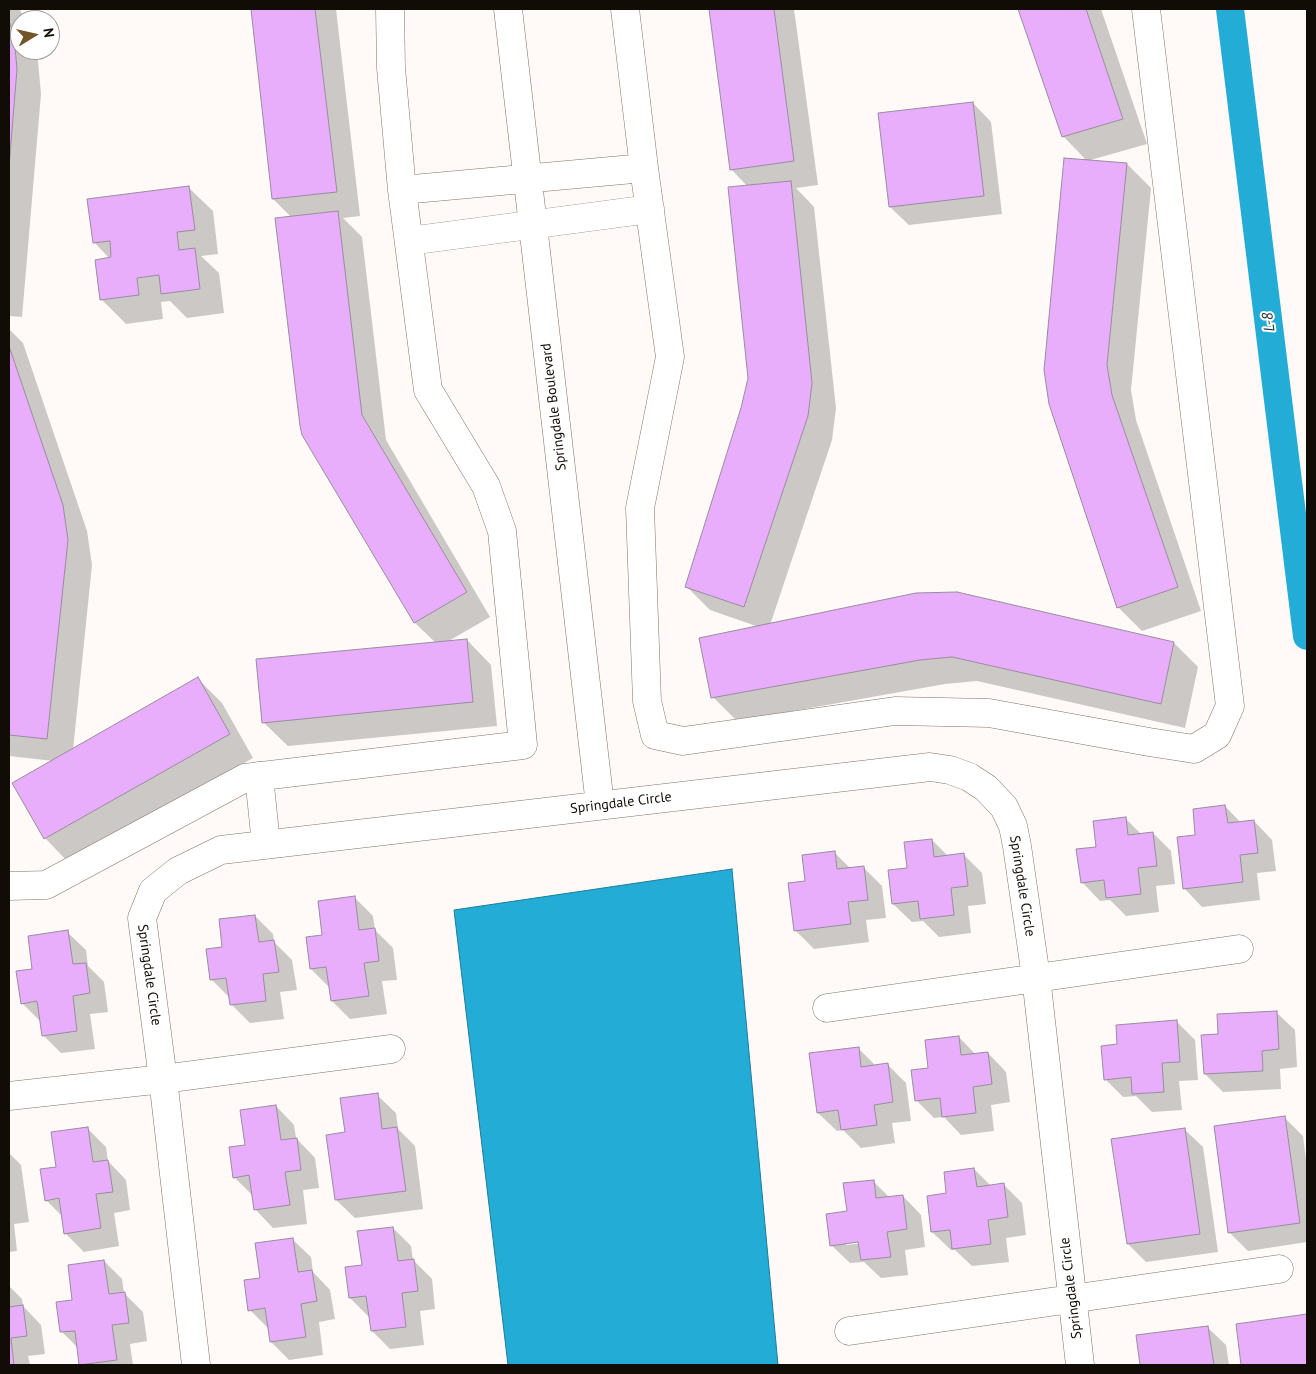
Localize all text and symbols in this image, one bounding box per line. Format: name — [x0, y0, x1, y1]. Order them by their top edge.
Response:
north arrow — [10, 10, 60, 60]
text: N — [39, 27, 58, 39]
water label: L-8 — [1259, 311, 1279, 333]
street label: Springdale Boulevard — [538, 342, 570, 472]
street label: Springdale Circle — [569, 788, 673, 818]
street label: Springdale Circle — [1006, 834, 1038, 938]
street label: Springdale Circle — [134, 923, 164, 1027]
street label: Springdale Circle — [1056, 1236, 1086, 1340]

